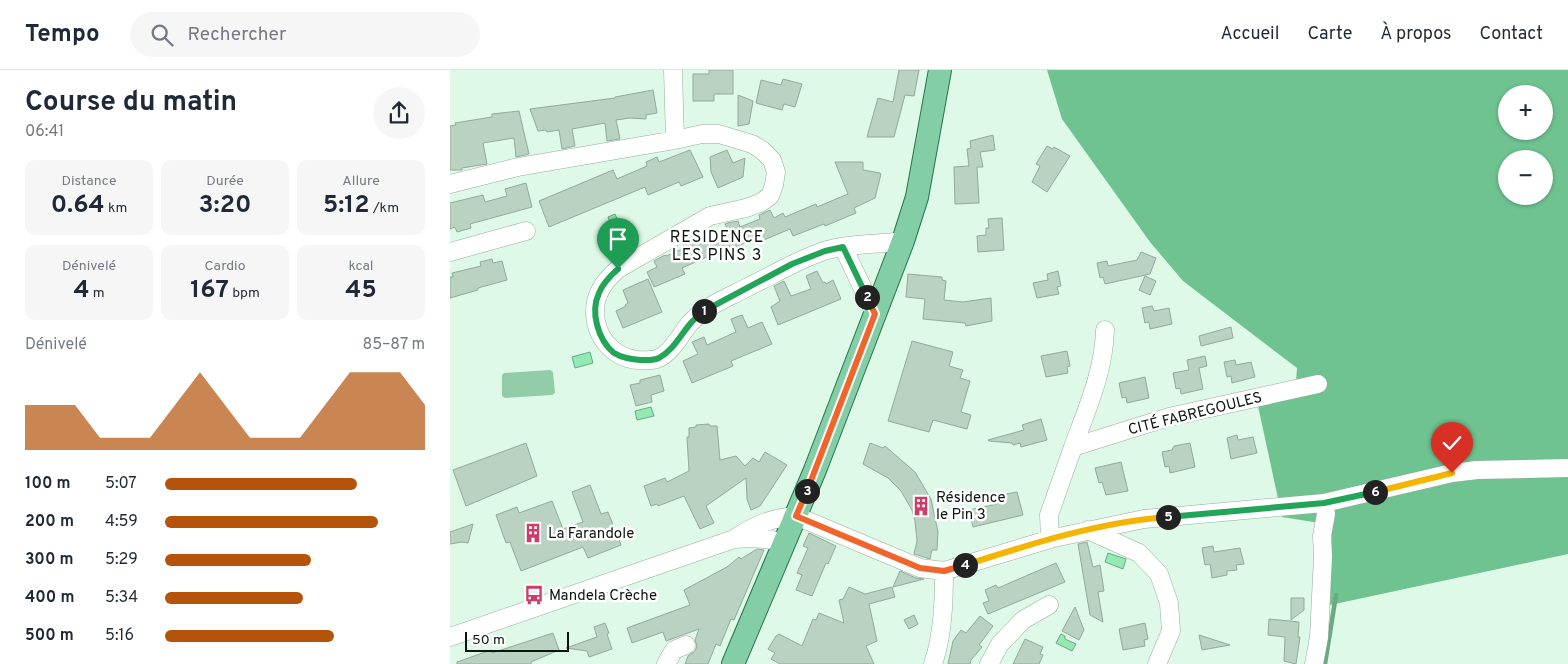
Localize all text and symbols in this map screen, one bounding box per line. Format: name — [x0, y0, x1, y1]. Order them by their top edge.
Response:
search box — [130, 12, 480, 57]
text: Tempo — [25, 20, 100, 50]
icon: search — [148, 21, 176, 49]
text: Rechercher — [188, 23, 286, 47]
text: Accueil — [1220, 23, 1279, 46]
text: Carte — [1307, 23, 1352, 46]
text: À propos — [1380, 23, 1451, 46]
text: Contact — [1479, 23, 1543, 46]
text: Course du matin — [25, 85, 237, 121]
map controls — [1498, 85, 1553, 205]
button: + — [1498, 85, 1553, 140]
button: share — [373, 87, 425, 139]
text: 06:41 — [25, 122, 64, 142]
button: − — [1498, 150, 1553, 205]
text: Distance — [62, 173, 116, 190]
text: Durée — [206, 173, 244, 190]
text: Allure — [342, 173, 380, 190]
text: 0.64 — [51, 190, 105, 222]
text: 3:20 — [199, 190, 251, 222]
text: 5:12 — [323, 190, 370, 222]
text: km — [105, 200, 127, 217]
text: /km — [370, 200, 399, 217]
pin — [597, 218, 639, 269]
icon: arrive — [604, 225, 632, 253]
district label: RESIDENCE LES PINS 3 — [670, 228, 764, 266]
text: Dénivelé — [62, 258, 116, 275]
text: Cardio — [205, 258, 245, 275]
text: kcal — [349, 258, 373, 275]
text: 4 — [73, 275, 89, 307]
text: 167 — [190, 275, 229, 307]
text: 45 — [345, 275, 377, 307]
pin: 2 — [854, 284, 880, 310]
text: m — [89, 285, 105, 302]
text: bpm — [229, 285, 260, 302]
text: 2 — [863, 289, 872, 306]
pin: 1 — [692, 298, 716, 324]
text: 1 — [702, 303, 707, 320]
text: Dénivelé — [25, 335, 87, 355]
text: 85–87 m — [362, 335, 425, 355]
street label: CITÉ FABREGOULES — [1126, 388, 1264, 440]
pin — [1431, 422, 1473, 473]
icon: check — [1438, 429, 1466, 457]
text: 100 m — [25, 474, 71, 494]
text: 5:07 — [105, 474, 137, 494]
pin: 3 — [794, 478, 820, 504]
pin: 6 — [1362, 480, 1388, 504]
text: 3 — [803, 483, 812, 500]
text: 6 — [1371, 484, 1380, 501]
place label: Résidence le Pin 3 — [936, 489, 1006, 525]
building icon: Résidence le Pin 3 — [910, 495, 932, 517]
pin: 5 — [1156, 504, 1180, 530]
text: 5 — [1164, 509, 1173, 526]
text: 200 m — [25, 512, 74, 532]
text: 4:59 — [105, 512, 138, 532]
building icon: La Farandole — [522, 522, 544, 544]
place label: La Farandole — [548, 525, 634, 544]
text: 300 m — [25, 550, 73, 570]
text: 5:29 — [105, 550, 138, 570]
pin: 4 — [952, 552, 978, 578]
text: 4 — [961, 557, 970, 574]
bus stop icon: Mandela Crèche — [523, 584, 545, 606]
place label: Mandela Crèche — [549, 587, 657, 606]
text: 400 m — [25, 588, 74, 608]
text: 5:34 — [105, 588, 138, 608]
text: 500 m — [25, 626, 74, 646]
text: 5:16 — [105, 626, 134, 646]
scale bar — [465, 629, 569, 652]
text: 50 m — [472, 632, 505, 649]

